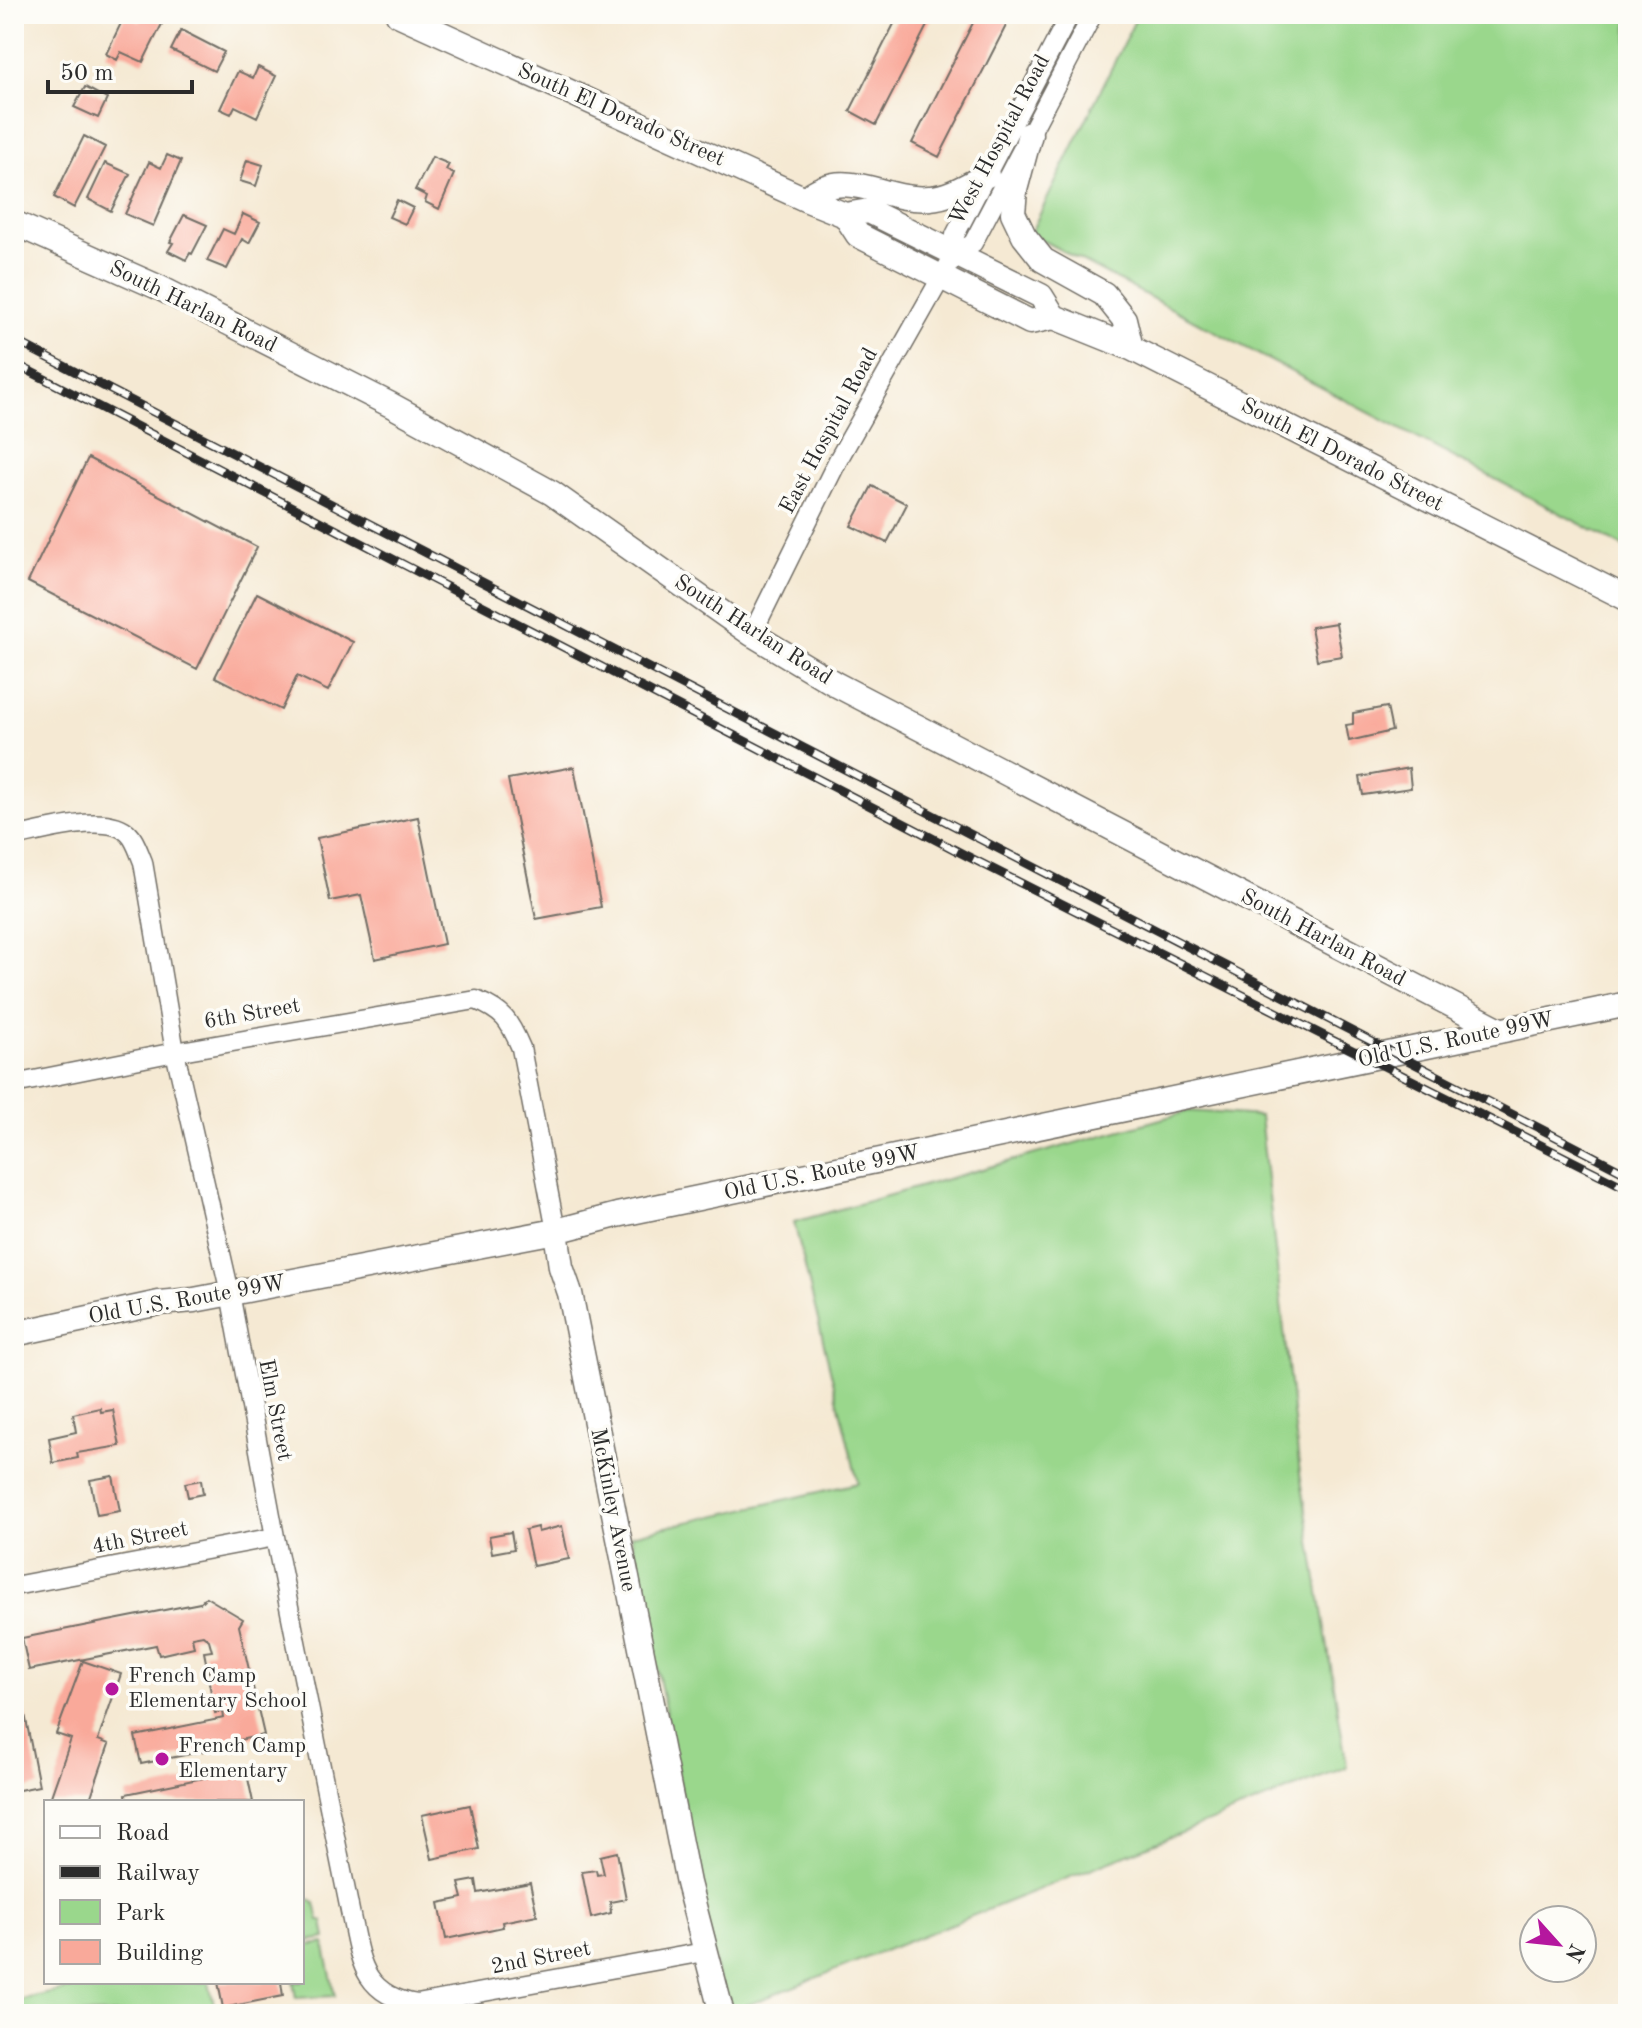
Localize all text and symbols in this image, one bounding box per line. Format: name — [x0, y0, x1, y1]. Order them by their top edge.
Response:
scale bar — [48, 44, 192, 94]
street label: West Hospital Road — [946, 51, 1054, 229]
street label: South El Dorado Street — [514, 59, 728, 171]
text: 50 m — [60, 62, 114, 86]
street label: South Harlan Road — [106, 257, 280, 357]
street label: East Hospital Road — [776, 344, 882, 518]
street label: South El Dorado Street — [1237, 394, 1447, 516]
street label: South Harlan Road — [670, 571, 836, 689]
street label: South Harlan Road — [1237, 885, 1409, 991]
street label: 6th Street — [202, 995, 302, 1033]
street label: Old U.S. Route 99W — [1356, 1008, 1556, 1072]
street label: Old U.S. Route 99W — [722, 1141, 922, 1205]
street label: Old U.S. Route 99W — [87, 1272, 287, 1328]
street label: Elm Street — [254, 1357, 296, 1463]
street label: McKinley Avenue — [586, 1426, 640, 1594]
street label: 4th Street — [90, 1518, 190, 1558]
place label: French Camp Elementary School — [128, 1665, 307, 1712]
marker: French Camp Elementary School — [103, 1680, 121, 1698]
place label: French Camp Elementary — [178, 1735, 306, 1782]
marker: French Camp Elementary — [153, 1750, 171, 1768]
legend — [44, 1800, 304, 1984]
text: Road — [116, 1822, 169, 1846]
text: Railway — [116, 1862, 200, 1886]
text: Park — [116, 1902, 165, 1926]
north arrow — [1518, 1904, 1598, 1984]
street label: 2nd Street — [490, 1938, 592, 1978]
text: N — [1560, 1940, 1588, 1965]
text: Building — [116, 1942, 203, 1966]

